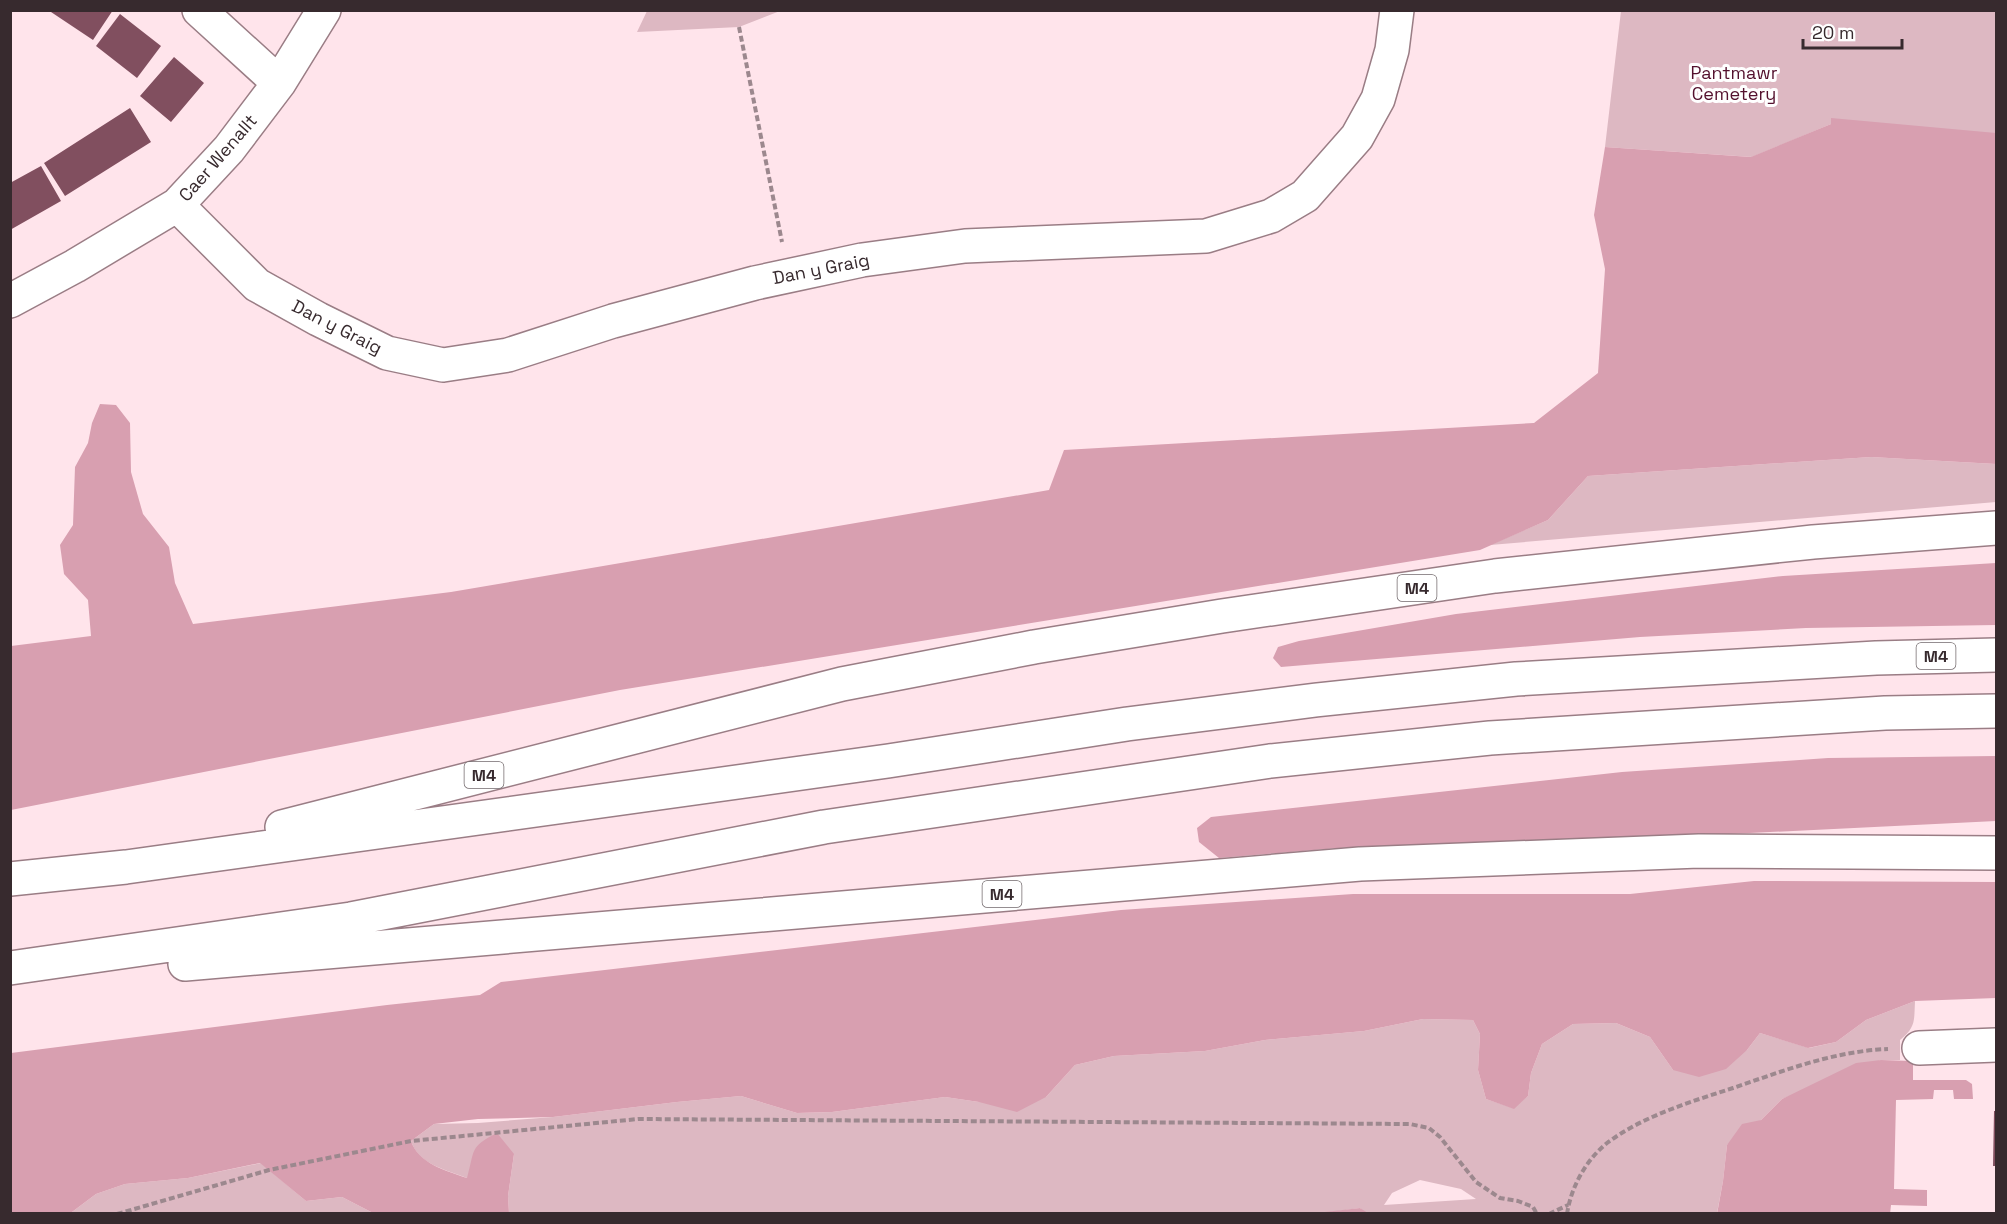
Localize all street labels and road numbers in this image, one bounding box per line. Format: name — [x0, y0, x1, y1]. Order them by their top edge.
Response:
street label: Caer Wenallt — [173, 109, 262, 206]
street label: Dan y Graig — [770, 248, 871, 289]
street label: Dan y Graig — [288, 294, 386, 359]
road number: M4 — [1398, 575, 1436, 601]
road number: M4 — [1916, 643, 1956, 669]
road number: M4 — [464, 762, 504, 788]
road number: M4 — [982, 881, 1022, 907]

